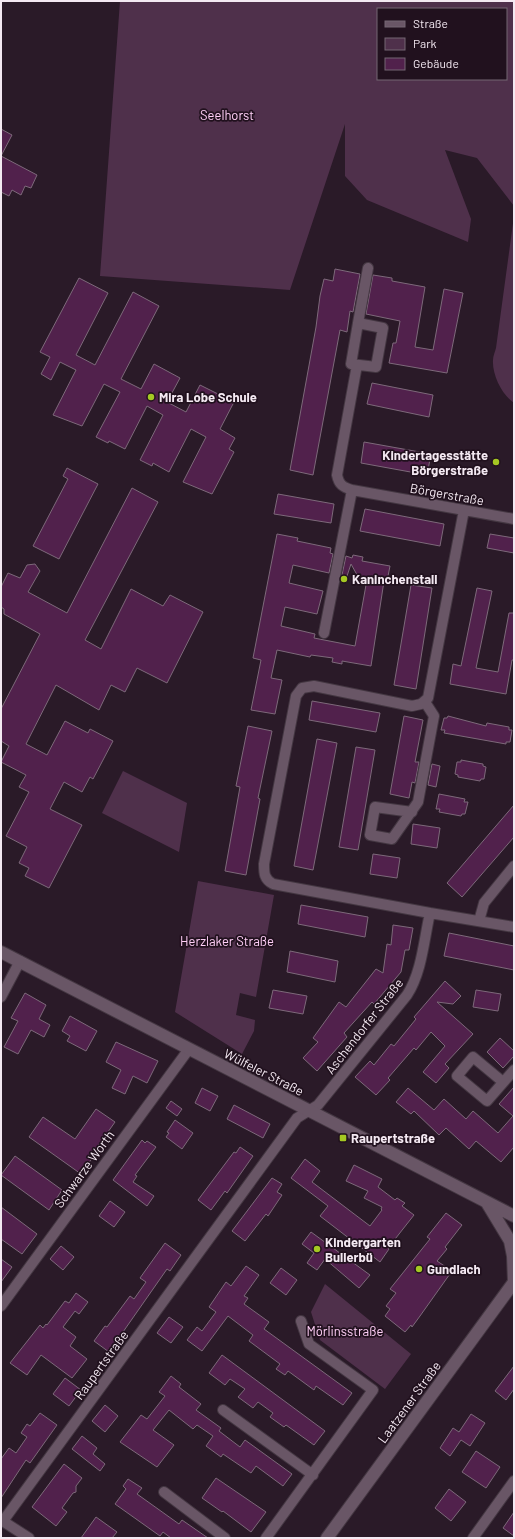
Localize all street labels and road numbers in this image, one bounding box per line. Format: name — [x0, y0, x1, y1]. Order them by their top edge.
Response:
street label: Börgerstraße — [409, 480, 485, 508]
street label: Aschendorfer Straße — [322, 975, 406, 1077]
street label: Wülfeler Straße — [221, 1045, 307, 1099]
street label: Schwarze Worth — [51, 1127, 117, 1211]
street label: Raupertstraße — [71, 1327, 132, 1403]
street label: Laatzener Straße — [374, 1358, 444, 1446]

